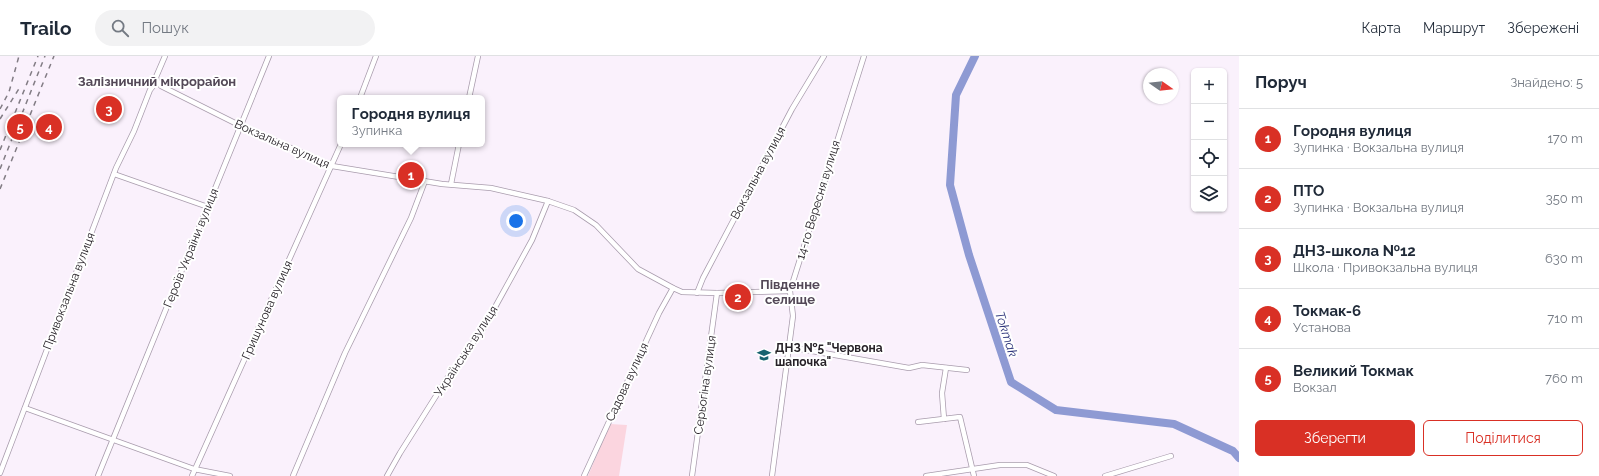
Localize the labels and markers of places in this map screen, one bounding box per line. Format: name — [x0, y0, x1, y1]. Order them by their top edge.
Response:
pin: 3 — [96, 94, 122, 124]
pin: 5 — [7, 112, 33, 142]
pin: 4 — [36, 112, 62, 142]
pin: 1 — [398, 160, 424, 190]
pin: 2 — [725, 282, 751, 312]
place label: ДНЗ №5 "Червона шапочка" — [775, 341, 883, 369]
school or university icon: ДНЗ №5 "Червона шапочка" — [756, 347, 772, 363]

